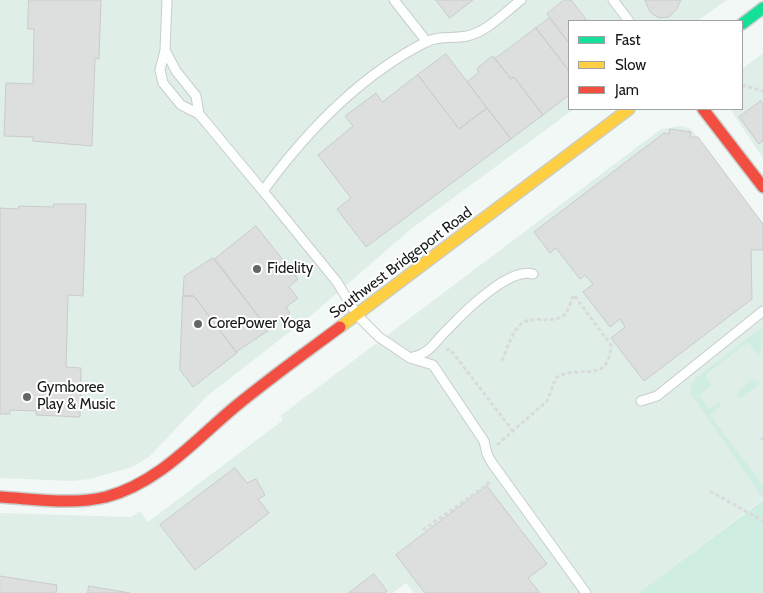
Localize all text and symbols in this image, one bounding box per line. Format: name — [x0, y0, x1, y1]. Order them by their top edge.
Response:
legend — [568, 20, 743, 110]
text: Fast — [615, 31, 640, 49]
text: Slow — [615, 56, 646, 74]
text: Jam — [615, 81, 639, 99]
street label: Southwest Bridgeport Road — [326, 204, 476, 322]
place label: Fidelity — [267, 260, 313, 278]
marker: Fidelity — [251, 263, 263, 275]
place label: CorePower Yoga — [208, 315, 311, 333]
marker: CorePower Yoga — [192, 318, 204, 330]
place label: Gymboree Play & Music — [37, 379, 115, 414]
marker: Gymboree Play & Music — [21, 391, 33, 403]

